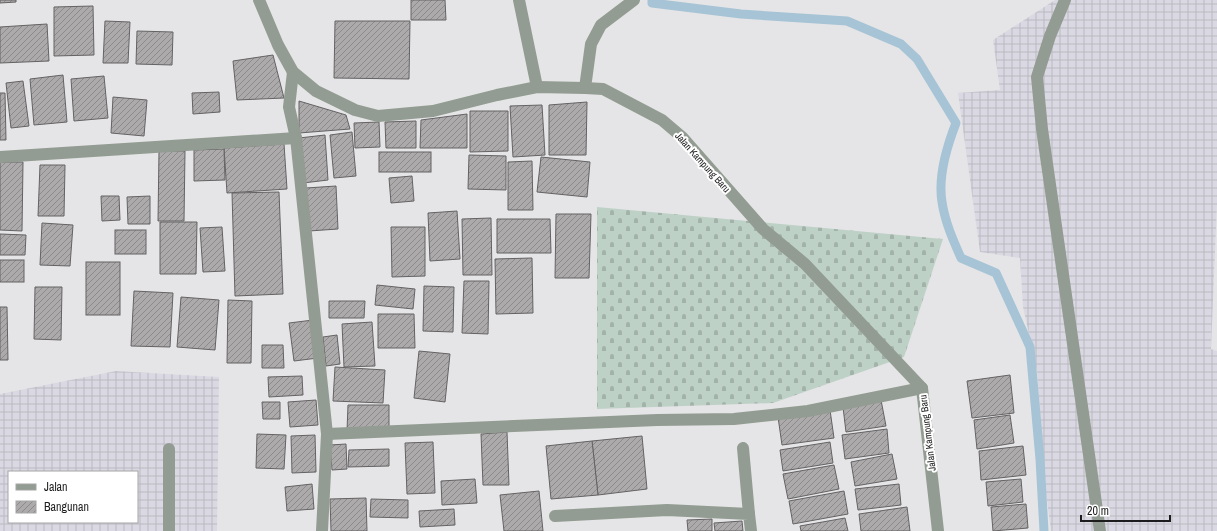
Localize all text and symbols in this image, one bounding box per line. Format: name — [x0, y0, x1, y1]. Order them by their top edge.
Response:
street label: Jalan Kampung Baru — [672, 130, 733, 195]
street label: Jalan Kampung Baru — [916, 394, 939, 472]
legend — [8, 471, 138, 523]
text: Jalan — [44, 479, 68, 495]
scale bar — [1081, 497, 1170, 523]
text: Bangunan — [44, 499, 89, 515]
text: 20 m — [1087, 503, 1109, 519]

